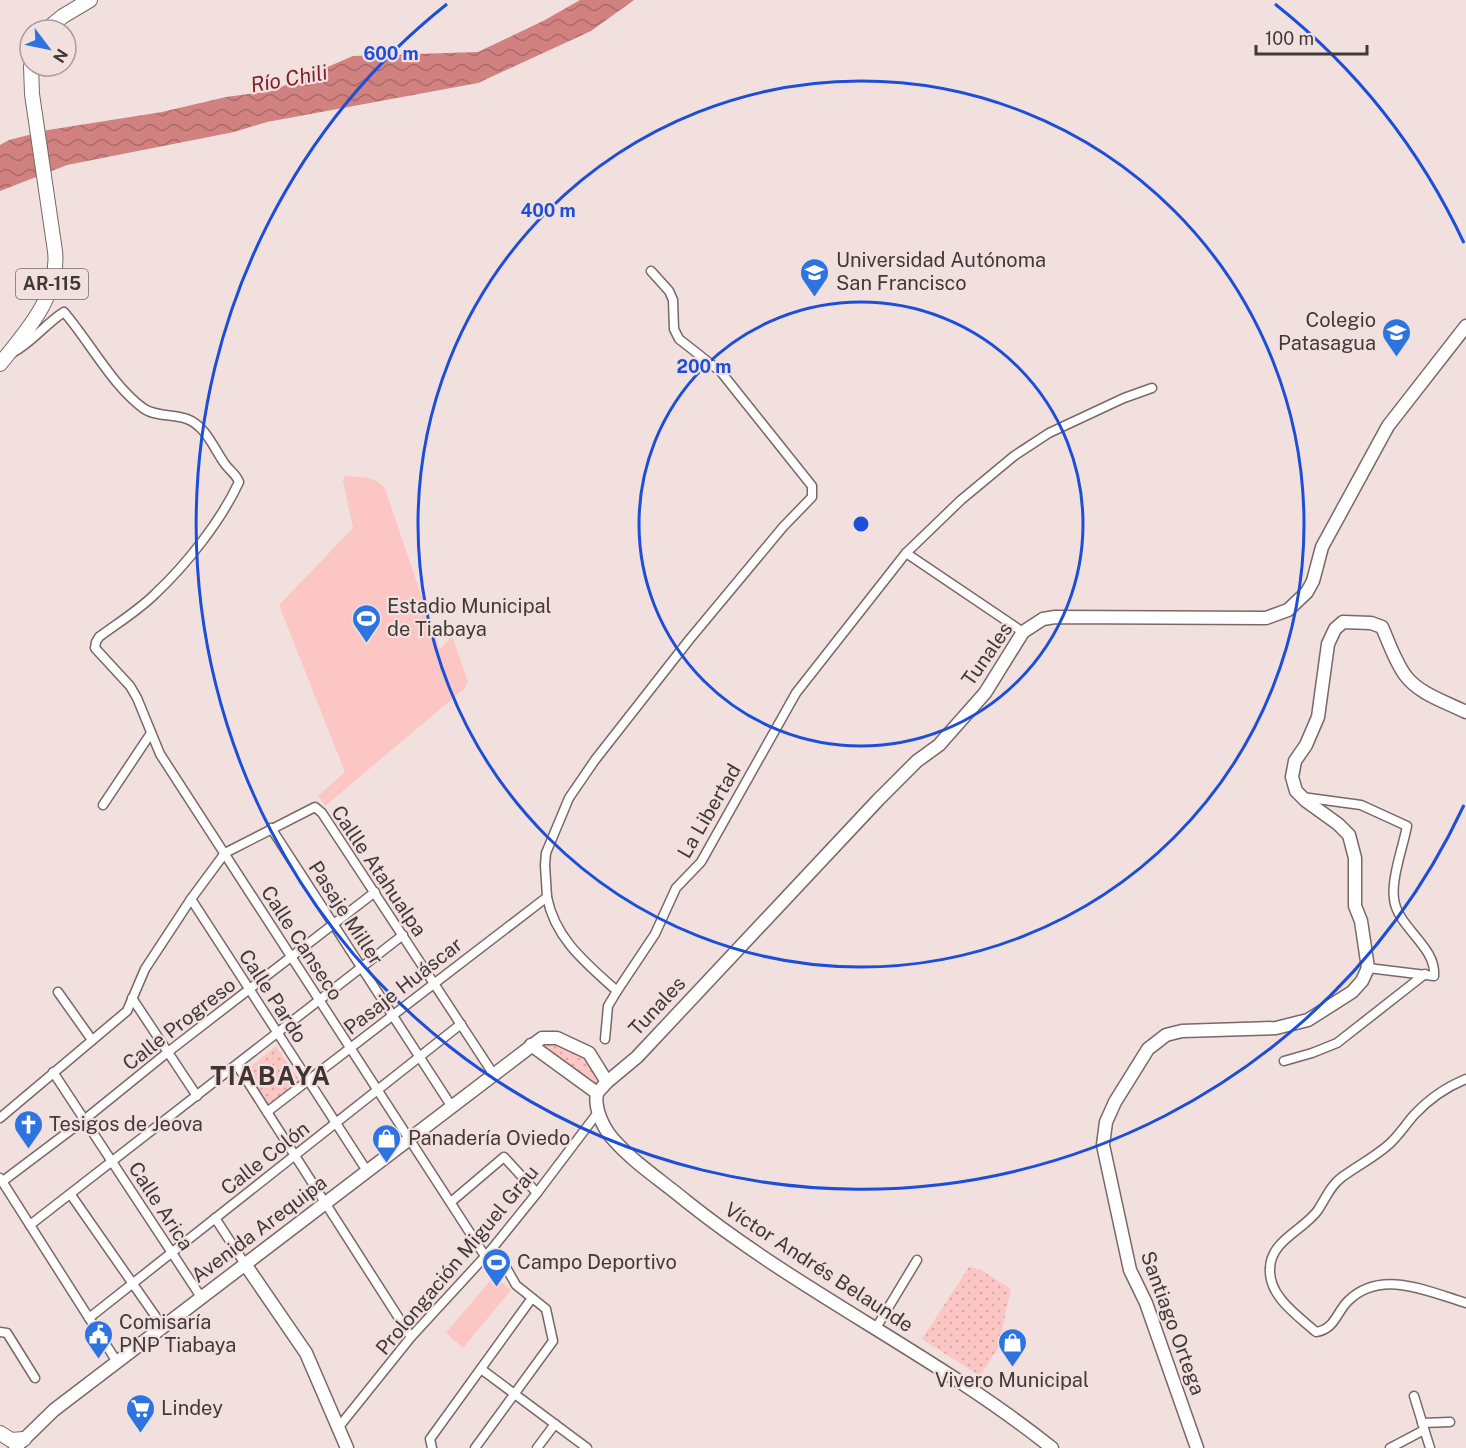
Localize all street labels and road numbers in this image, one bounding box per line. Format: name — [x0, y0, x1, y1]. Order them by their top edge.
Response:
road number: AR-115 — [16, 269, 88, 299]
street label: Tunales — [957, 618, 1017, 690]
street label: La Libertad — [672, 759, 746, 863]
street label: Callle Atahualpa — [326, 801, 432, 941]
street label: Pasaje Miller — [303, 856, 389, 970]
street label: Calle Canseco — [256, 881, 348, 1005]
street label: Pasaje Huáscar — [339, 932, 467, 1040]
street label: Calle Pardo — [234, 945, 312, 1047]
street label: Tunales — [624, 971, 690, 1041]
street label: Calle Progreso — [118, 973, 240, 1075]
street label: Calle Colón — [216, 1116, 314, 1200]
street label: Calle Arica — [123, 1157, 199, 1255]
street label: Prolongación Miguel Grau — [371, 1160, 543, 1360]
street label: Avenida Arequipa — [187, 1170, 331, 1288]
street label: Víctor Andrés Belaunde — [720, 1197, 918, 1337]
street label: Santiago Ortega — [1136, 1248, 1210, 1398]

